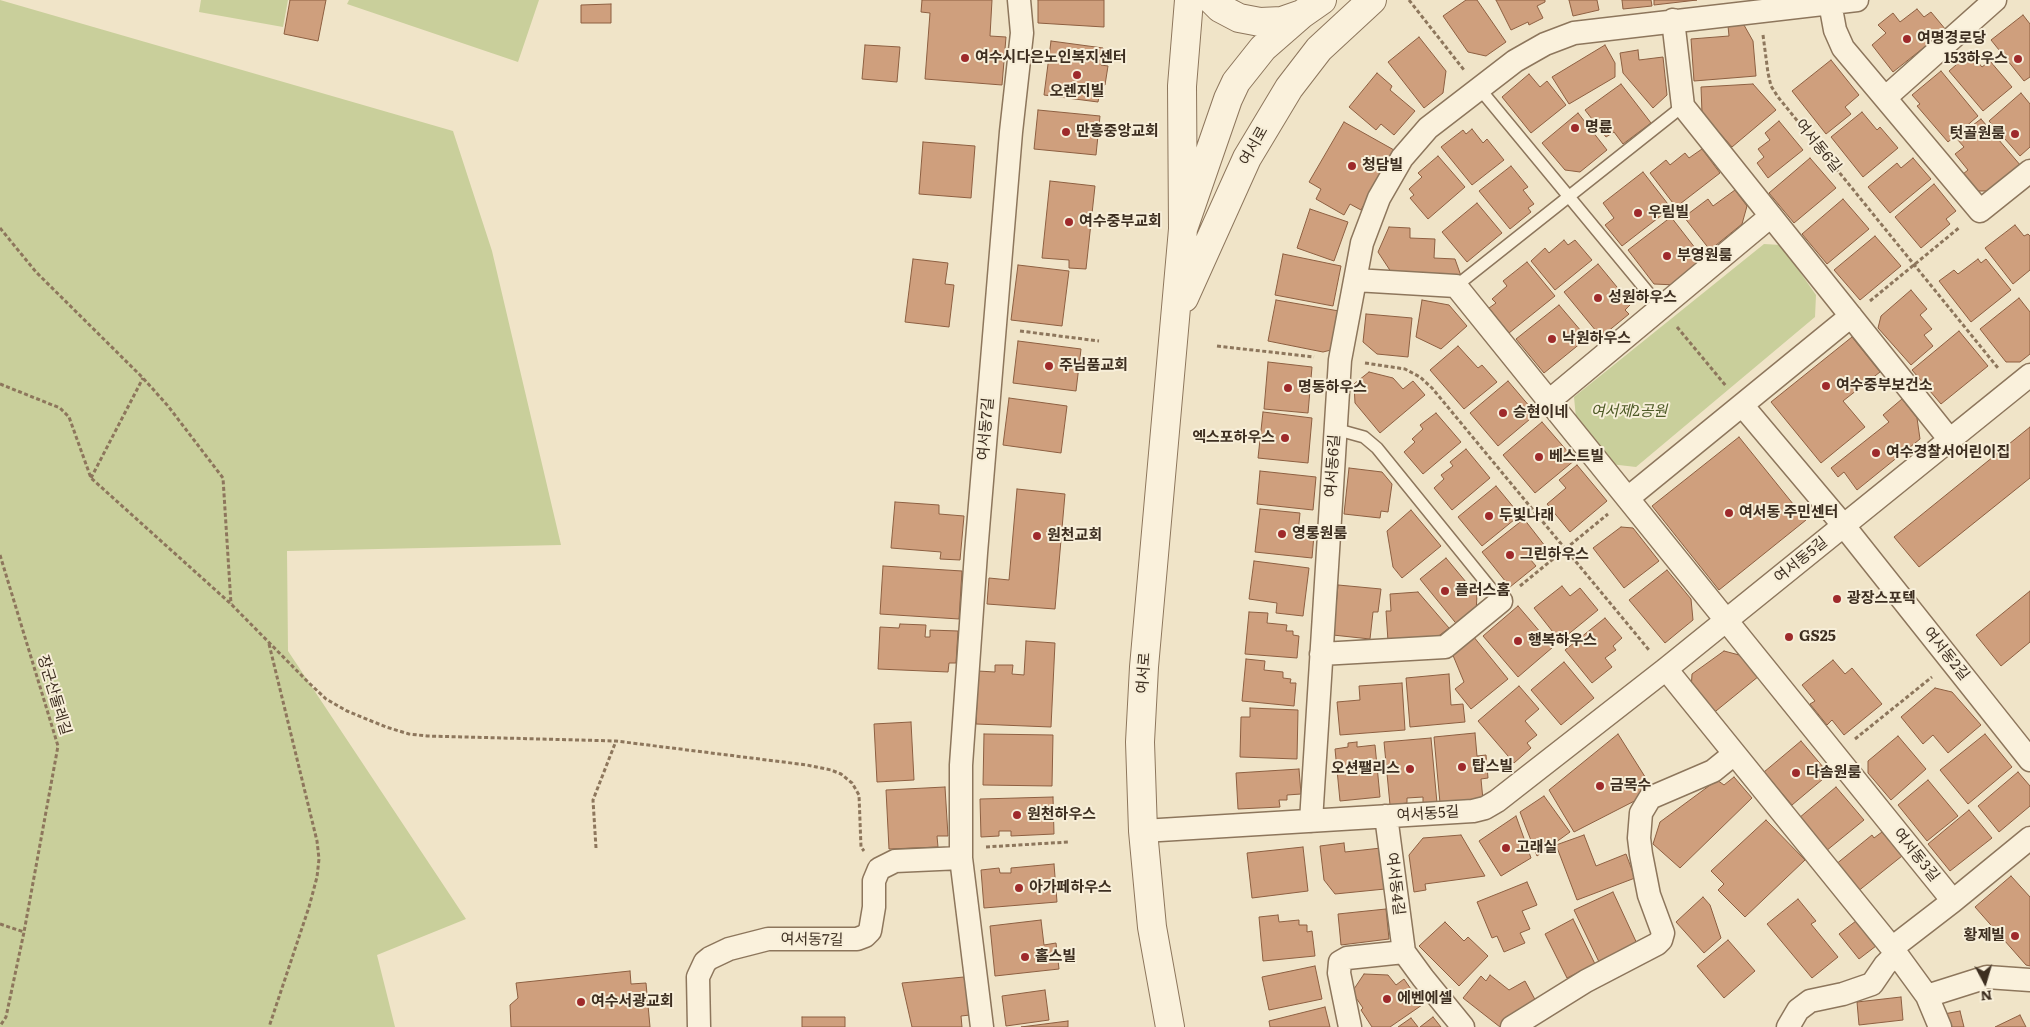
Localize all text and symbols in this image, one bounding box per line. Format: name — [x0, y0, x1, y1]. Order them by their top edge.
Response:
place label: 여명경로당 — [1917, 30, 1986, 48]
marker: 여명경로당 — [1901, 33, 1913, 45]
place label: 여수시다은노인복지센터 — [975, 49, 1127, 67]
place label: 153하우스 — [1944, 50, 2008, 68]
marker: 여수시다은노인복지센터 — [959, 52, 971, 64]
marker: 153하우스 — [2012, 53, 2024, 65]
marker: 오렌지빌 — [1071, 69, 1083, 81]
place label: 오렌지빌 — [1049, 83, 1105, 101]
street label: 여서동6길 — [1791, 116, 1845, 176]
place label: 명륜 — [1585, 119, 1613, 137]
marker: 명륜 — [1569, 122, 1581, 134]
place label: 만흥중앙교회 — [1076, 123, 1159, 141]
street label: 여서로 — [1236, 124, 1272, 168]
place label: 텃골원룸 — [1950, 125, 2005, 143]
marker: 만흥중앙교회 — [1060, 126, 1072, 138]
marker: 텃골원룸 — [2009, 128, 2021, 140]
place label: 청담빌 — [1362, 157, 1403, 175]
marker: 청담빌 — [1346, 160, 1358, 172]
place label: 우림빌 — [1648, 204, 1689, 222]
marker: 우림빌 — [1632, 207, 1644, 219]
place label: 여수중부교회 — [1079, 213, 1162, 231]
marker: 여수중부교회 — [1063, 216, 1075, 228]
place label: 부영원룸 — [1677, 247, 1732, 265]
marker: 부영원룸 — [1661, 250, 1673, 262]
place label: 성원하우스 — [1608, 289, 1677, 307]
marker: 성원하우스 — [1592, 292, 1604, 304]
place label: 낙원하우스 — [1562, 330, 1631, 348]
marker: 낙원하우스 — [1546, 333, 1558, 345]
place label: 주님품교회 — [1059, 357, 1128, 375]
marker: 주님품교회 — [1043, 360, 1055, 372]
place label: 여수중부보건소 — [1836, 377, 1933, 395]
place label: 명동하우스 — [1298, 379, 1367, 397]
marker: 여수중부보건소 — [1820, 380, 1832, 392]
marker: 명동하우스 — [1282, 382, 1294, 394]
street label: 여서동7길 — [974, 397, 998, 461]
park label: 여서제2공원 — [1591, 403, 1667, 421]
place label: 승현이네 — [1513, 404, 1568, 422]
marker: 승현이네 — [1497, 407, 1509, 419]
place label: 엑스포하우스 — [1192, 429, 1275, 447]
marker: 엑스포하우스 — [1279, 432, 1291, 444]
street label: 여서동6길 — [1322, 434, 1344, 498]
place label: 여수경찰서어린이집 — [1886, 444, 2010, 462]
marker: 여수경찰서어린이집 — [1870, 447, 1882, 459]
place label: 베스트빌 — [1549, 448, 1604, 466]
marker: 베스트빌 — [1533, 451, 1545, 463]
place label: 여서동 주민센터 — [1739, 504, 1839, 522]
place label: 두빛나래 — [1499, 507, 1554, 525]
marker: 여서동 주민센터 — [1723, 507, 1735, 519]
marker: 두빛나래 — [1483, 510, 1495, 522]
place label: 영롱원룸 — [1292, 525, 1347, 543]
place label: 원천교회 — [1047, 527, 1102, 545]
marker: 영롱원룸 — [1276, 528, 1288, 540]
marker: 원천교회 — [1031, 530, 1043, 542]
street label: 여서동5길 — [1771, 533, 1831, 587]
place label: 그린하우스 — [1520, 546, 1589, 564]
marker: 그린하우스 — [1504, 549, 1516, 561]
place label: 플러스홈 — [1455, 582, 1510, 600]
marker: 플러스홈 — [1439, 585, 1451, 597]
place label: 광장스포텍 — [1847, 590, 1916, 608]
marker: 광장스포텍 — [1831, 593, 1843, 605]
street label: 여서동2길 — [1919, 624, 1973, 684]
place label: GS25 — [1799, 628, 1836, 646]
marker: GS25 — [1783, 631, 1795, 643]
place label: 행복하우스 — [1528, 632, 1597, 650]
marker: 행복하우스 — [1512, 635, 1524, 647]
street label: 여서로 — [1134, 652, 1154, 694]
street label: 장군산둘레길 — [33, 653, 75, 737]
place label: 탑스빌 — [1472, 758, 1513, 776]
place label: 오션팰리스 — [1331, 760, 1400, 778]
marker: 탑스빌 — [1456, 761, 1468, 773]
marker: 오션팰리스 — [1404, 763, 1416, 775]
place label: 다솜원룸 — [1806, 764, 1861, 782]
marker: 다솜원룸 — [1790, 767, 1802, 779]
place label: 금목수 — [1610, 777, 1651, 795]
marker: 금목수 — [1594, 780, 1606, 792]
street label: 여서동5길 — [1396, 803, 1460, 825]
place label: 원천하우스 — [1027, 806, 1096, 824]
marker: 원천하우스 — [1011, 809, 1023, 821]
street label: 여서동3길 — [1889, 825, 1943, 885]
place label: 고래실 — [1516, 839, 1557, 857]
marker: 고래실 — [1500, 842, 1512, 854]
street label: 여서동4길 — [1382, 851, 1408, 917]
place label: 아가페하우스 — [1029, 879, 1112, 897]
marker: 아가페하우스 — [1013, 882, 1025, 894]
place label: 황제빌 — [1964, 927, 2005, 945]
street label: 여서동7길 — [780, 930, 844, 950]
marker: 황제빌 — [2009, 930, 2021, 942]
place label: 홀스빌 — [1035, 948, 1076, 966]
marker: 홀스빌 — [1019, 951, 1031, 963]
north arrow — [1960, 957, 2010, 1007]
text: N — [1980, 986, 1993, 1007]
place label: 에벤에셀 — [1397, 990, 1452, 1008]
place label: 여수서광교회 — [591, 993, 674, 1011]
marker: 에벤에셀 — [1381, 993, 1393, 1005]
marker: 여수서광교회 — [575, 996, 587, 1008]

